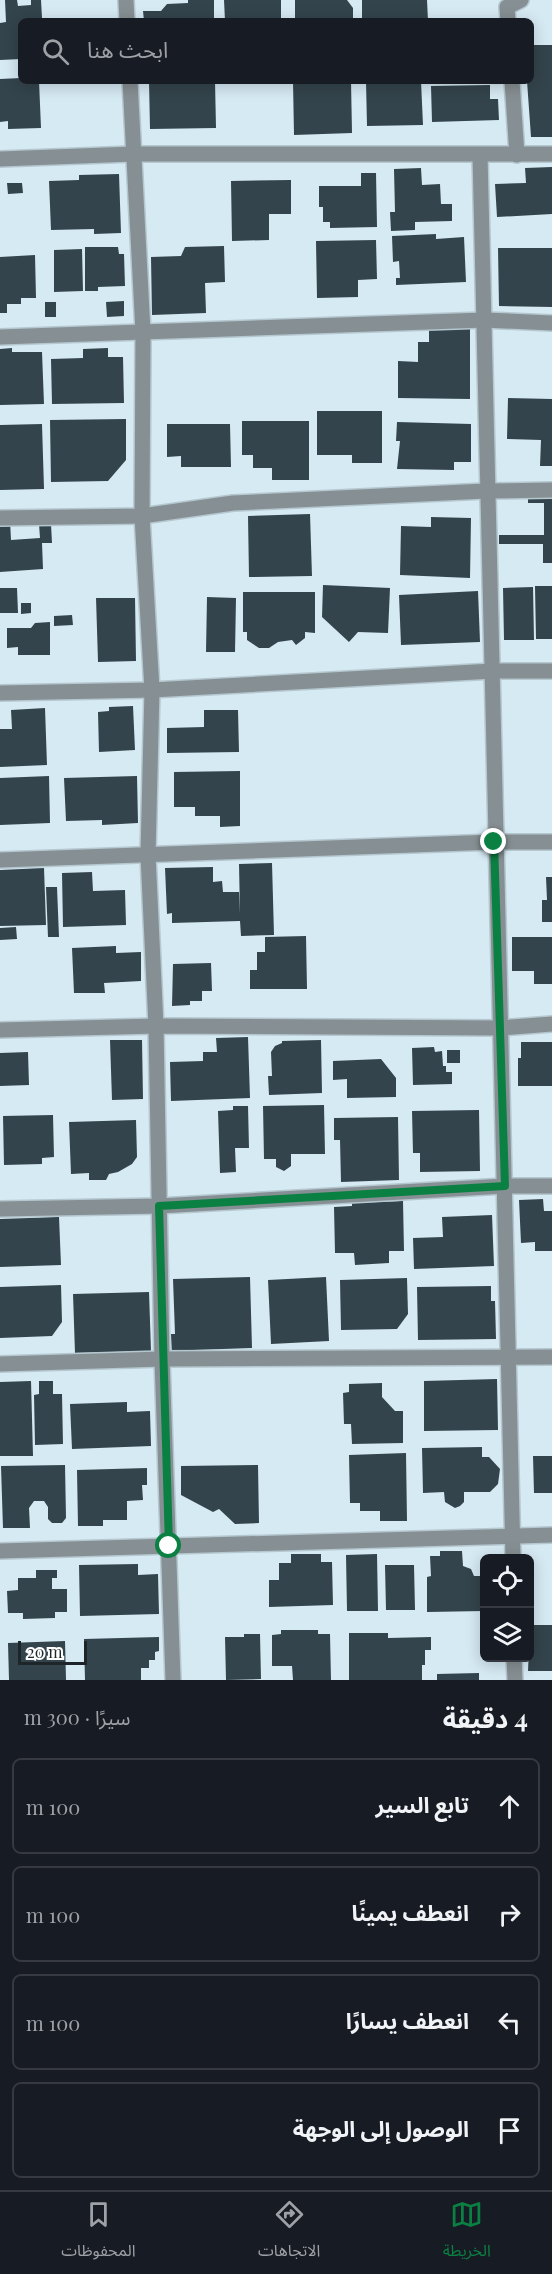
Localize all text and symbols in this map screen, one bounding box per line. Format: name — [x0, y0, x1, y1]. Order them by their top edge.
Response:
search box — [18, 18, 534, 84]
text: ابحث هنا — [87, 34, 168, 64]
icon: search — [39, 35, 72, 68]
route end — [480, 828, 506, 854]
route start — [155, 1532, 181, 1558]
map controls — [480, 1554, 534, 1662]
button: locate — [480, 1554, 534, 1608]
button: layers — [480, 1608, 534, 1662]
scale bar — [18, 1638, 87, 1666]
text: 20 m — [27, 1641, 62, 1662]
text: 4 دقيقة — [443, 1700, 528, 1735]
text: سيرًا · 300 m — [24, 1703, 130, 1730]
text: تابع السير — [376, 1789, 469, 1819]
icon: ahead — [493, 1790, 526, 1823]
text: 100 m — [26, 1793, 80, 1820]
text: انعطف يمينًا — [351, 1897, 469, 1927]
icon: right — [493, 1898, 526, 1931]
text: 100 m — [26, 1901, 80, 1928]
text: انعطف يسارًا — [346, 2005, 469, 2035]
icon: left — [493, 2006, 526, 2039]
text: 100 m — [26, 2009, 80, 2036]
text: الوصول إلى الوجهة — [293, 2113, 469, 2143]
icon: arrive — [493, 2114, 526, 2147]
tab: المحفوظات — [61, 2198, 135, 2268]
tab: الاتجاهات — [258, 2198, 320, 2268]
tab: الخريطة — [443, 2198, 491, 2268]

